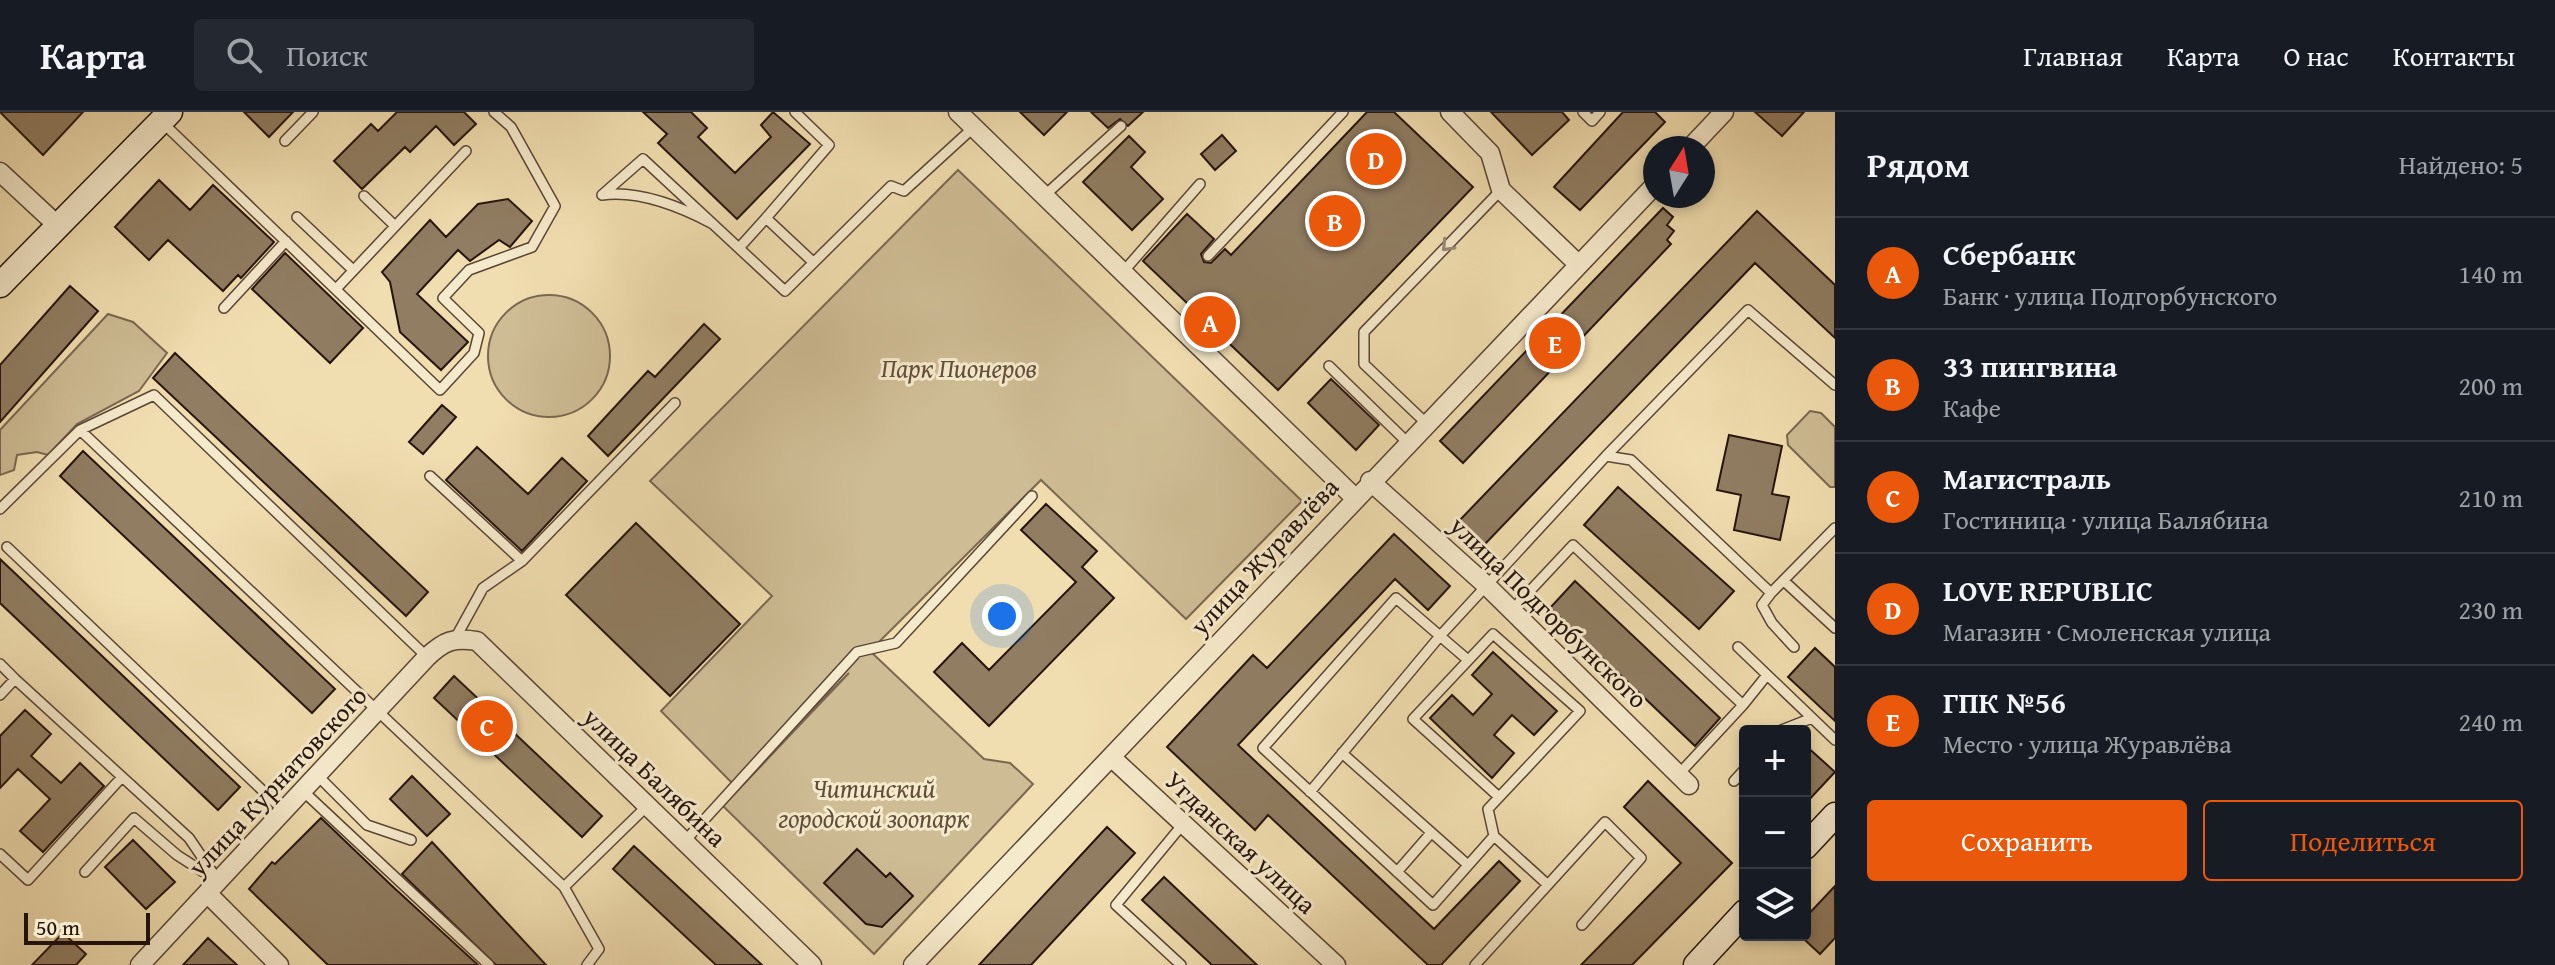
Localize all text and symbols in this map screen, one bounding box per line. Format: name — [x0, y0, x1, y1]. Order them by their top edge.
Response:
search box — [194, 19, 754, 91]
text: Карта — [40, 27, 146, 83]
icon: search — [222, 33, 266, 77]
text: Поиск — [286, 33, 368, 77]
text: Главная — [2023, 35, 2123, 76]
text: Карта — [2167, 35, 2239, 76]
text: О нас — [2283, 35, 2349, 76]
text: Контакты — [2393, 35, 2515, 76]
pin: D — [1350, 129, 1402, 189]
north arrow — [1643, 136, 1715, 208]
text: Рядом — [1867, 140, 1970, 189]
text: Найдено: 5 — [2399, 145, 2523, 184]
pin: B — [1309, 191, 1361, 251]
text: Сбербанк — [1943, 232, 2075, 276]
one-way arrow — [1442, 237, 1456, 251]
text: A — [1885, 254, 1901, 293]
text: 140 m — [2458, 254, 2523, 293]
text: Банк · улица Подгорбунского — [1943, 276, 2277, 315]
pin: A — [1184, 292, 1236, 352]
pin: E — [1529, 313, 1581, 373]
text: 33 пингвина — [1943, 344, 2117, 388]
park label: Парк Пионеров — [881, 348, 1037, 387]
text: B — [1885, 366, 1901, 405]
text: 200 m — [2458, 366, 2523, 405]
text: Кафе — [1943, 388, 2001, 427]
text: Магистраль — [1943, 456, 2111, 500]
street label: улица Журавлёва — [1180, 468, 1348, 644]
text: C — [1886, 478, 1900, 517]
text: 210 m — [2458, 478, 2523, 517]
text: Гостиница · улица Балябина — [1943, 500, 2269, 539]
street label: улица Подгорбунского — [1440, 506, 1657, 717]
text: LOVE REPUBLIC — [1943, 568, 2153, 612]
text: D — [1885, 590, 1901, 629]
text: 230 m — [2458, 590, 2523, 629]
your location — [982, 596, 1022, 636]
text: Магазин · Смоленская улица — [1943, 612, 2271, 651]
street label: улица Курнатовского — [178, 677, 376, 886]
text: ГПК №56 — [1943, 680, 2066, 724]
pin: C — [461, 696, 513, 756]
street label: улица Балябина — [574, 697, 736, 856]
text: E — [1886, 702, 1900, 741]
text: 240 m — [2458, 702, 2523, 741]
text: Место · улица Журавлёва — [1943, 724, 2232, 763]
map controls — [1739, 725, 1811, 941]
button: + — [1739, 725, 1811, 797]
street label: Угданская улица — [1156, 761, 1326, 923]
park label: Читинский городской зоопарк — [778, 768, 970, 837]
button: − — [1739, 797, 1811, 869]
button: Сохранить — [1867, 800, 2187, 881]
button: Поделиться — [2203, 800, 2523, 881]
button: layers — [1739, 869, 1811, 941]
scale bar — [24, 909, 150, 945]
text: 50 m — [36, 911, 80, 943]

